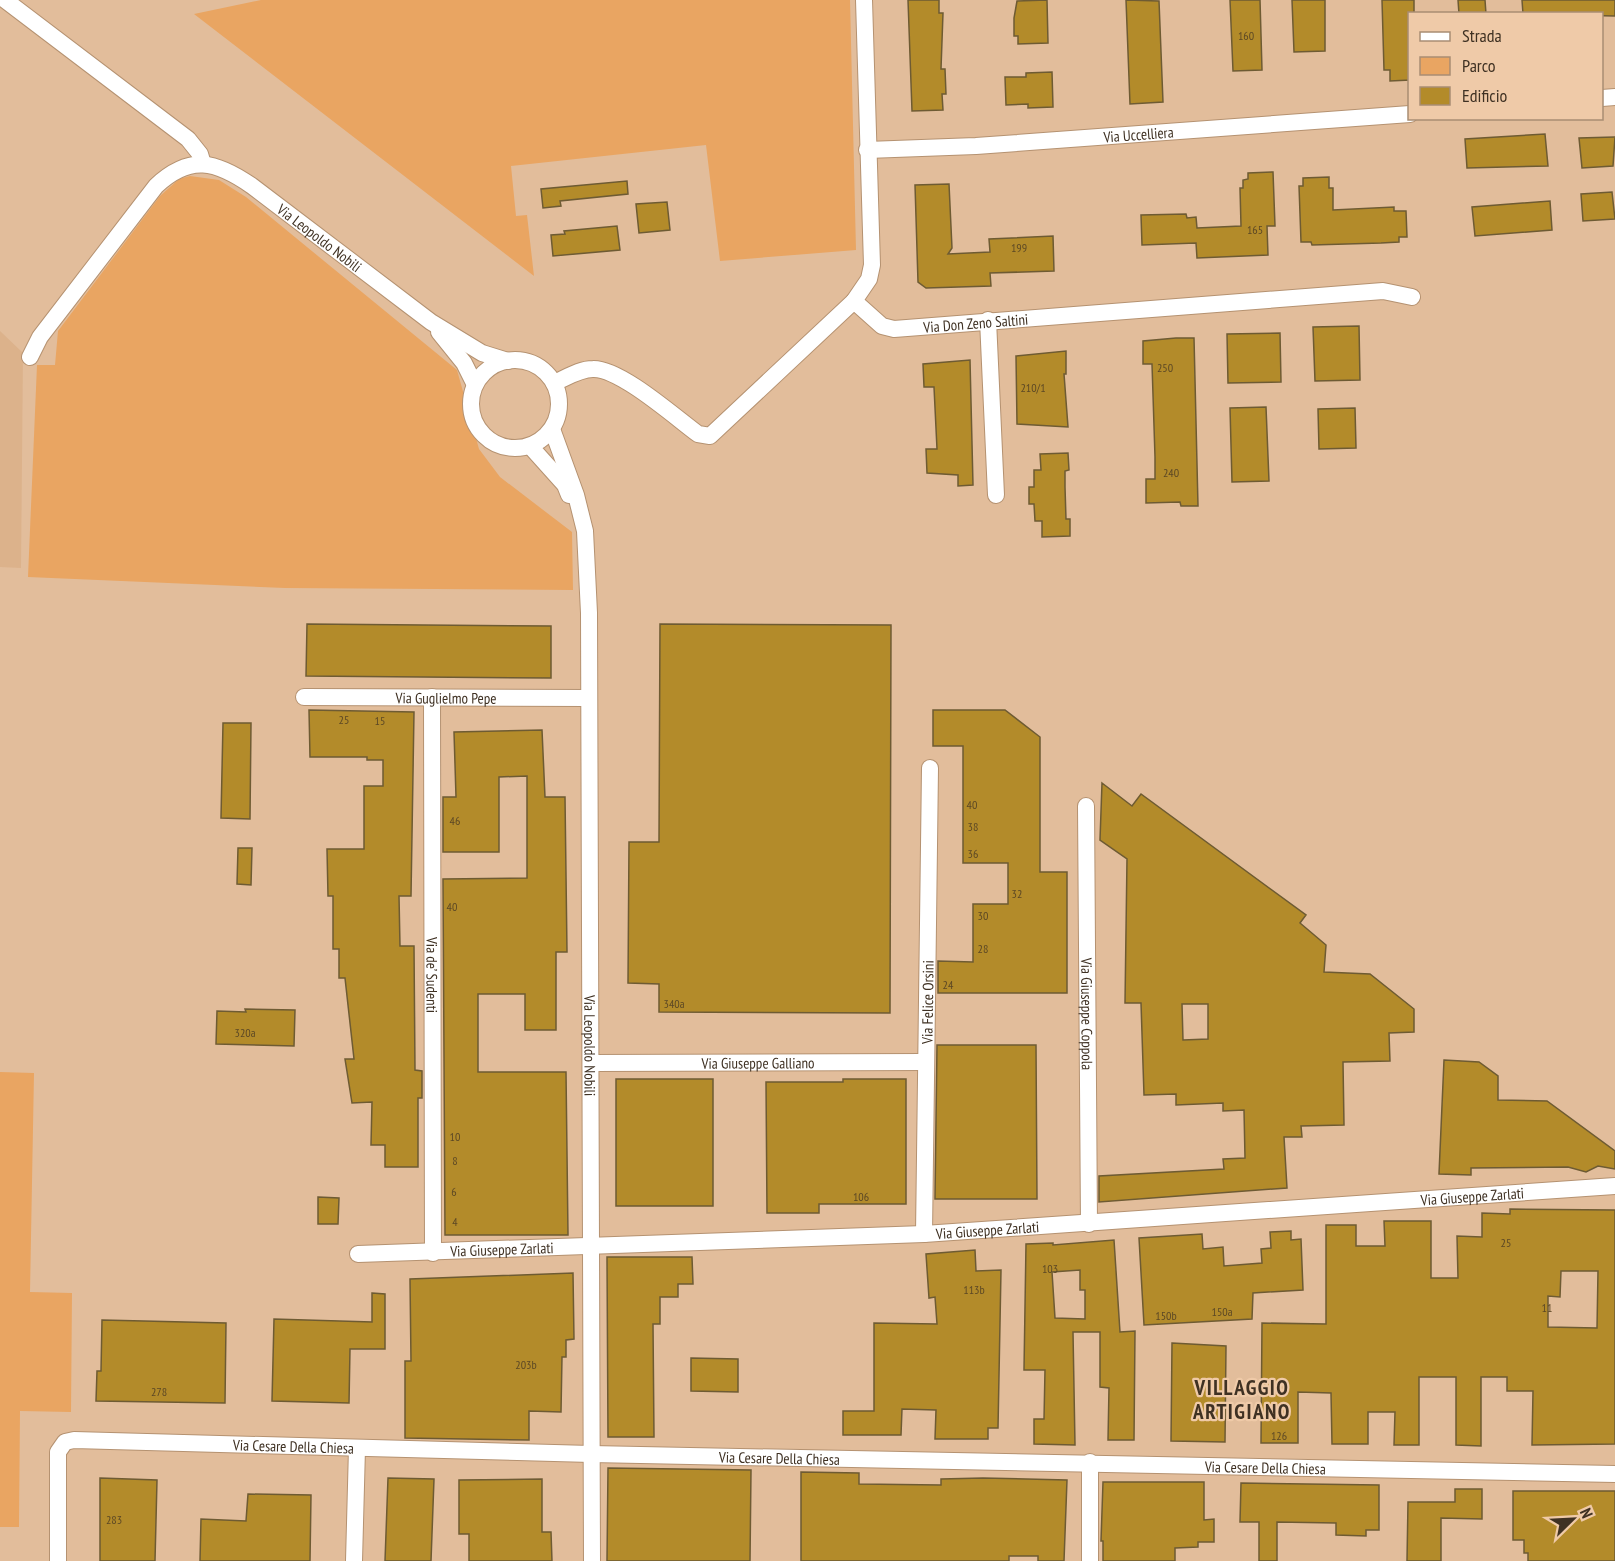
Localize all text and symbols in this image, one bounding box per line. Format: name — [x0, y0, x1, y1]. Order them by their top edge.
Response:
legend — [1408, 12, 1603, 120]
text: Strada — [1462, 24, 1502, 47]
house number: 160 — [1238, 28, 1254, 43]
text: Parco — [1462, 54, 1496, 77]
text: Edificio — [1462, 84, 1508, 107]
street label: Via Uccelliera — [1102, 122, 1174, 146]
street label: Via Leopoldo Nobili — [273, 199, 366, 276]
house number: 165 — [1247, 222, 1263, 237]
house number: 199 — [1011, 240, 1027, 255]
street label: Via Don Zeno Saltini — [922, 309, 1029, 336]
house number: 250 — [1157, 360, 1173, 375]
house number: 210/1 — [1020, 380, 1046, 395]
house number: 240 — [1163, 465, 1179, 480]
street label: Via Guglielmo Pepe — [394, 688, 497, 707]
house number: 25 — [339, 712, 349, 727]
house number: 15 — [375, 713, 385, 728]
house number: 40 — [967, 797, 977, 812]
house number: 46 — [450, 813, 460, 828]
house number: 38 — [968, 819, 978, 834]
house number: 36 — [968, 846, 978, 861]
house number: 32 — [1012, 886, 1022, 901]
house number: 40 — [447, 899, 457, 914]
house number: 30 — [978, 908, 988, 923]
street label: Via de’ Sudenti — [423, 936, 442, 1013]
house number: 28 — [978, 941, 988, 956]
street label: Via Giuseppe Coppola — [1078, 957, 1097, 1070]
street label: Via Felice Orsini — [917, 960, 937, 1045]
house number: 24 — [943, 977, 954, 992]
street label: Via Leopoldo Nobili — [581, 994, 600, 1096]
house number: 340a — [663, 996, 685, 1011]
house number: 320a — [234, 1025, 256, 1040]
street label: Via Giuseppe Galliano — [700, 1053, 815, 1072]
house number: 10 — [450, 1129, 460, 1144]
house number: 8 — [452, 1153, 458, 1168]
street label: Via Giuseppe Zarlati — [1419, 1183, 1525, 1209]
house number: 6 — [451, 1184, 457, 1199]
house number: 106 — [853, 1189, 869, 1204]
house number: 4 — [452, 1214, 458, 1229]
street label: Via Giuseppe Zarlati — [934, 1217, 1040, 1243]
house number: 25 — [1501, 1235, 1511, 1250]
street label: Via Giuseppe Zarlati — [449, 1238, 554, 1260]
house number: 103 — [1042, 1261, 1058, 1276]
house number: 113b — [963, 1282, 985, 1297]
house number: 11 — [1542, 1300, 1552, 1315]
house number: 150a — [1211, 1304, 1233, 1319]
house number: 150b — [1155, 1308, 1177, 1323]
house number: 203b — [515, 1357, 537, 1372]
district label: VILLAGGIO ARTIGIANO — [1192, 1374, 1291, 1425]
house number: 278 — [151, 1384, 167, 1399]
house number: 126 — [1271, 1428, 1287, 1443]
street label: Via Cesare Della Chiesa — [232, 1435, 354, 1457]
street label: Via Cesare Della Chiesa — [718, 1447, 840, 1468]
street label: Via Cesare Della Chiesa — [1204, 1456, 1326, 1478]
north arrow — [1543, 1489, 1603, 1549]
text: N — [1576, 1505, 1598, 1521]
house number: 283 — [106, 1512, 122, 1527]

